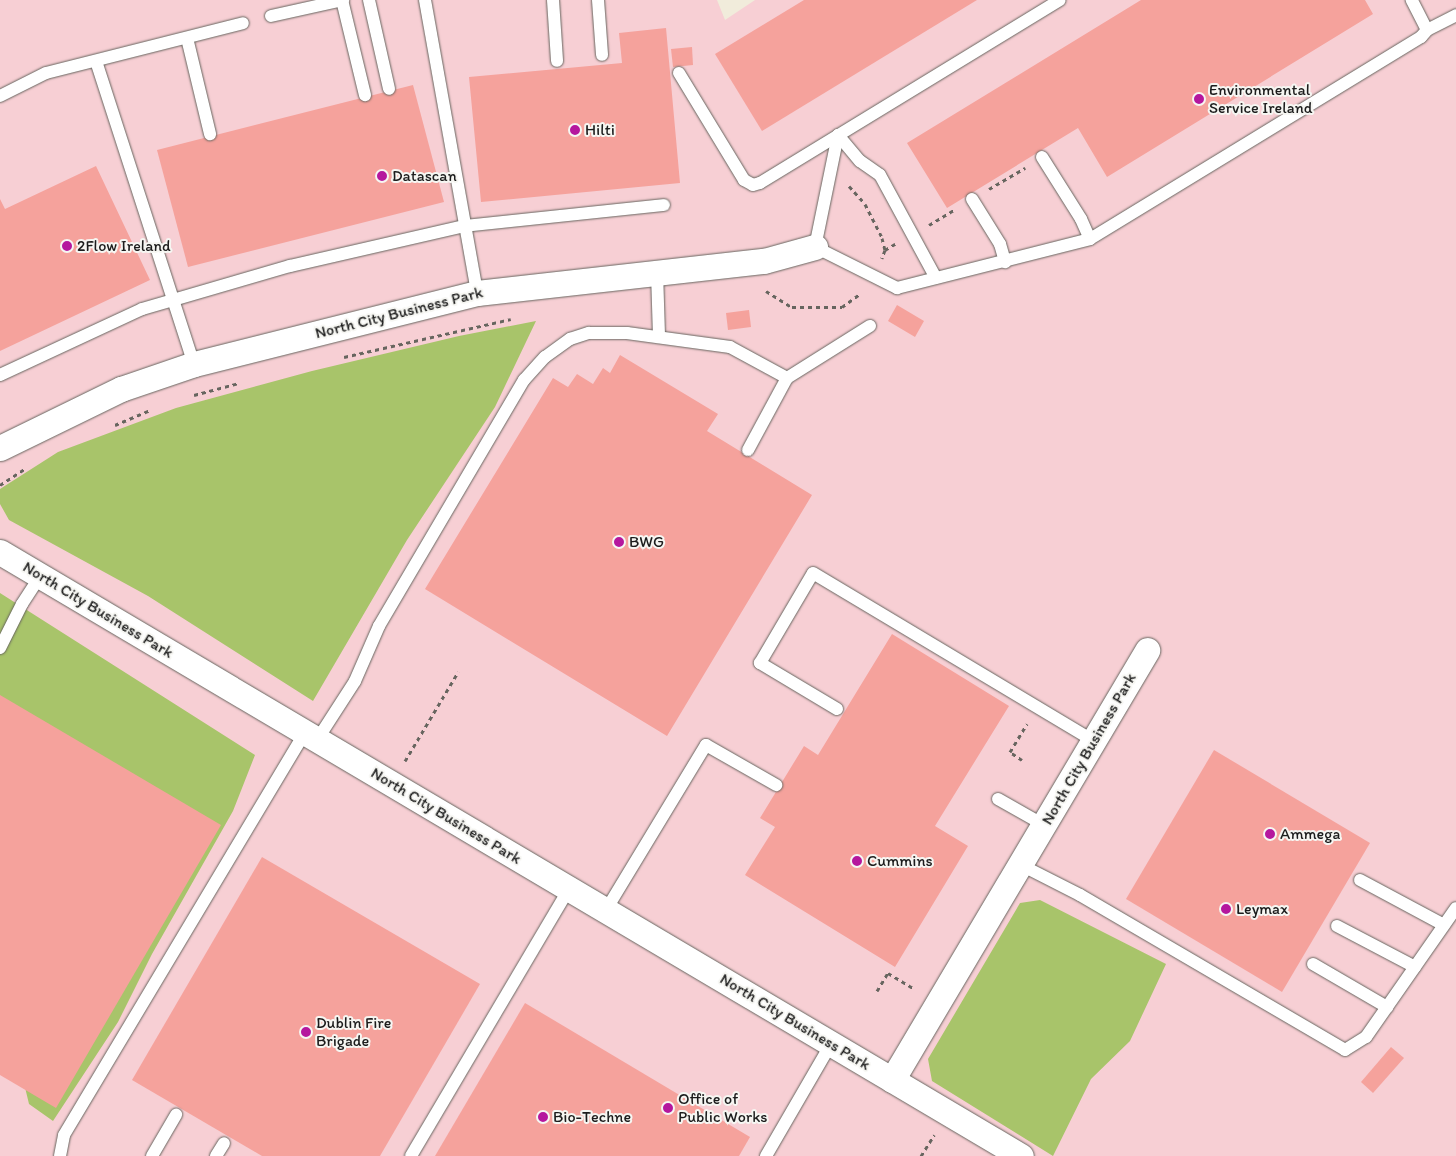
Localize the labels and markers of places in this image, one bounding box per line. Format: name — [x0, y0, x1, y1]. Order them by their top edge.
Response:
place label: Environmental Service Ireland — [1209, 80, 1313, 118]
marker: Environmental Service Ireland — [1193, 93, 1205, 105]
place label: Hilti — [585, 120, 615, 140]
marker: Hilti — [569, 124, 581, 136]
place label: Datascan — [392, 166, 457, 186]
marker: Datascan — [376, 170, 388, 182]
place label: 2Flow Ireland — [77, 236, 171, 256]
marker: 2Flow Ireland — [61, 240, 73, 252]
place label: BWG — [629, 532, 664, 552]
marker: BWG — [613, 536, 625, 548]
place label: Ammega — [1280, 824, 1340, 844]
marker: Ammega — [1264, 828, 1276, 840]
place label: Cummins — [867, 851, 933, 871]
marker: Cummins — [851, 855, 863, 867]
place label: Leymax — [1236, 899, 1288, 919]
marker: Leymax — [1220, 903, 1232, 915]
place label: Dublin Fire Brigade — [316, 1013, 391, 1051]
marker: Dublin Fire Brigade — [300, 1026, 312, 1038]
place label: Office of Public Works — [678, 1089, 767, 1127]
marker: Office of Public Works — [662, 1102, 674, 1114]
place label: Bio-Techne — [553, 1107, 631, 1127]
marker: Bio-Techne — [537, 1111, 549, 1123]

